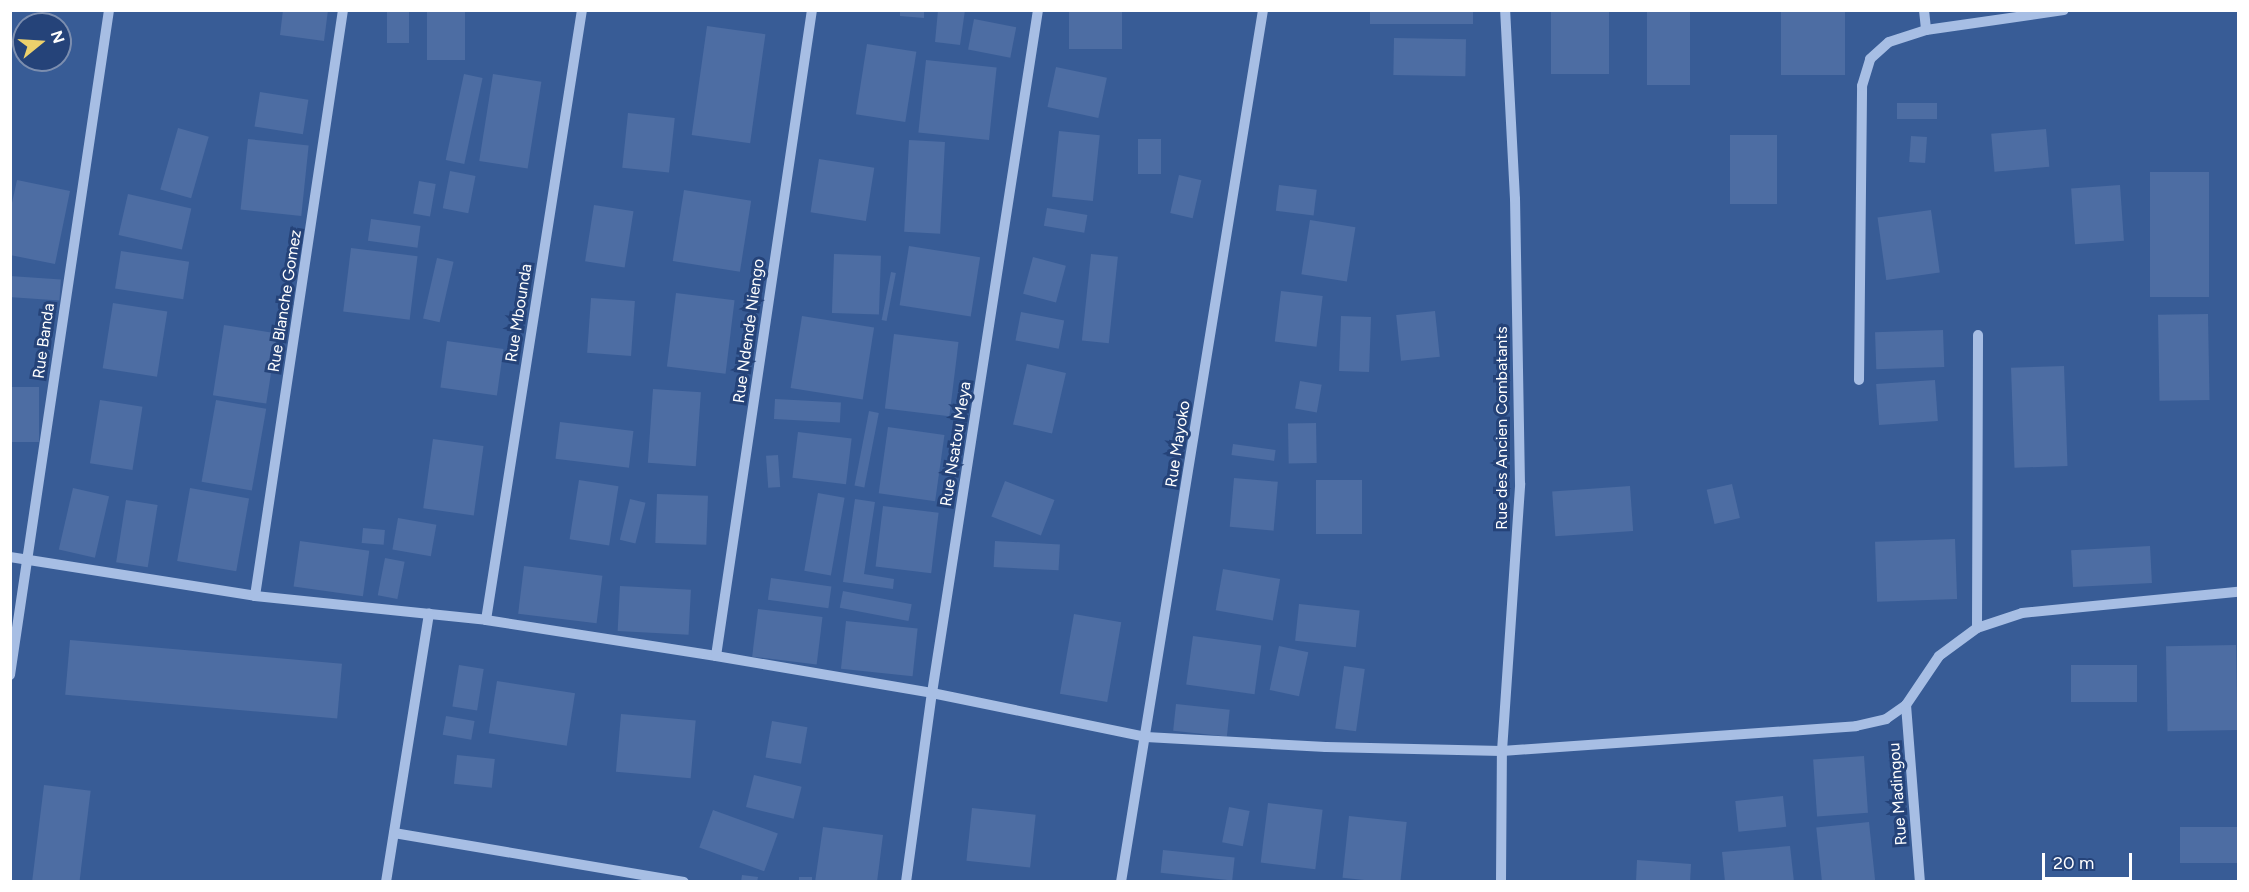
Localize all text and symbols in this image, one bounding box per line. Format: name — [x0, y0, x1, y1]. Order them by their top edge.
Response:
north arrow — [12, 12, 72, 72]
text: N — [47, 28, 69, 46]
street label: Rue Blanche Gomez — [264, 228, 306, 374]
street label: Rue Ndende Niengo — [729, 258, 769, 404]
street label: Rue Mbounda — [502, 263, 536, 363]
street label: Rue Banda — [29, 302, 59, 380]
street label: Rue des Ancien Combatants — [1492, 326, 1512, 530]
street label: Rue Nsatou Meya — [937, 380, 975, 508]
street label: Rue Mayoko — [1162, 399, 1194, 489]
street label: Rue Madingou — [1885, 742, 1911, 846]
scale bar — [2045, 841, 2135, 879]
text: 20 m — [2053, 852, 2094, 874]

